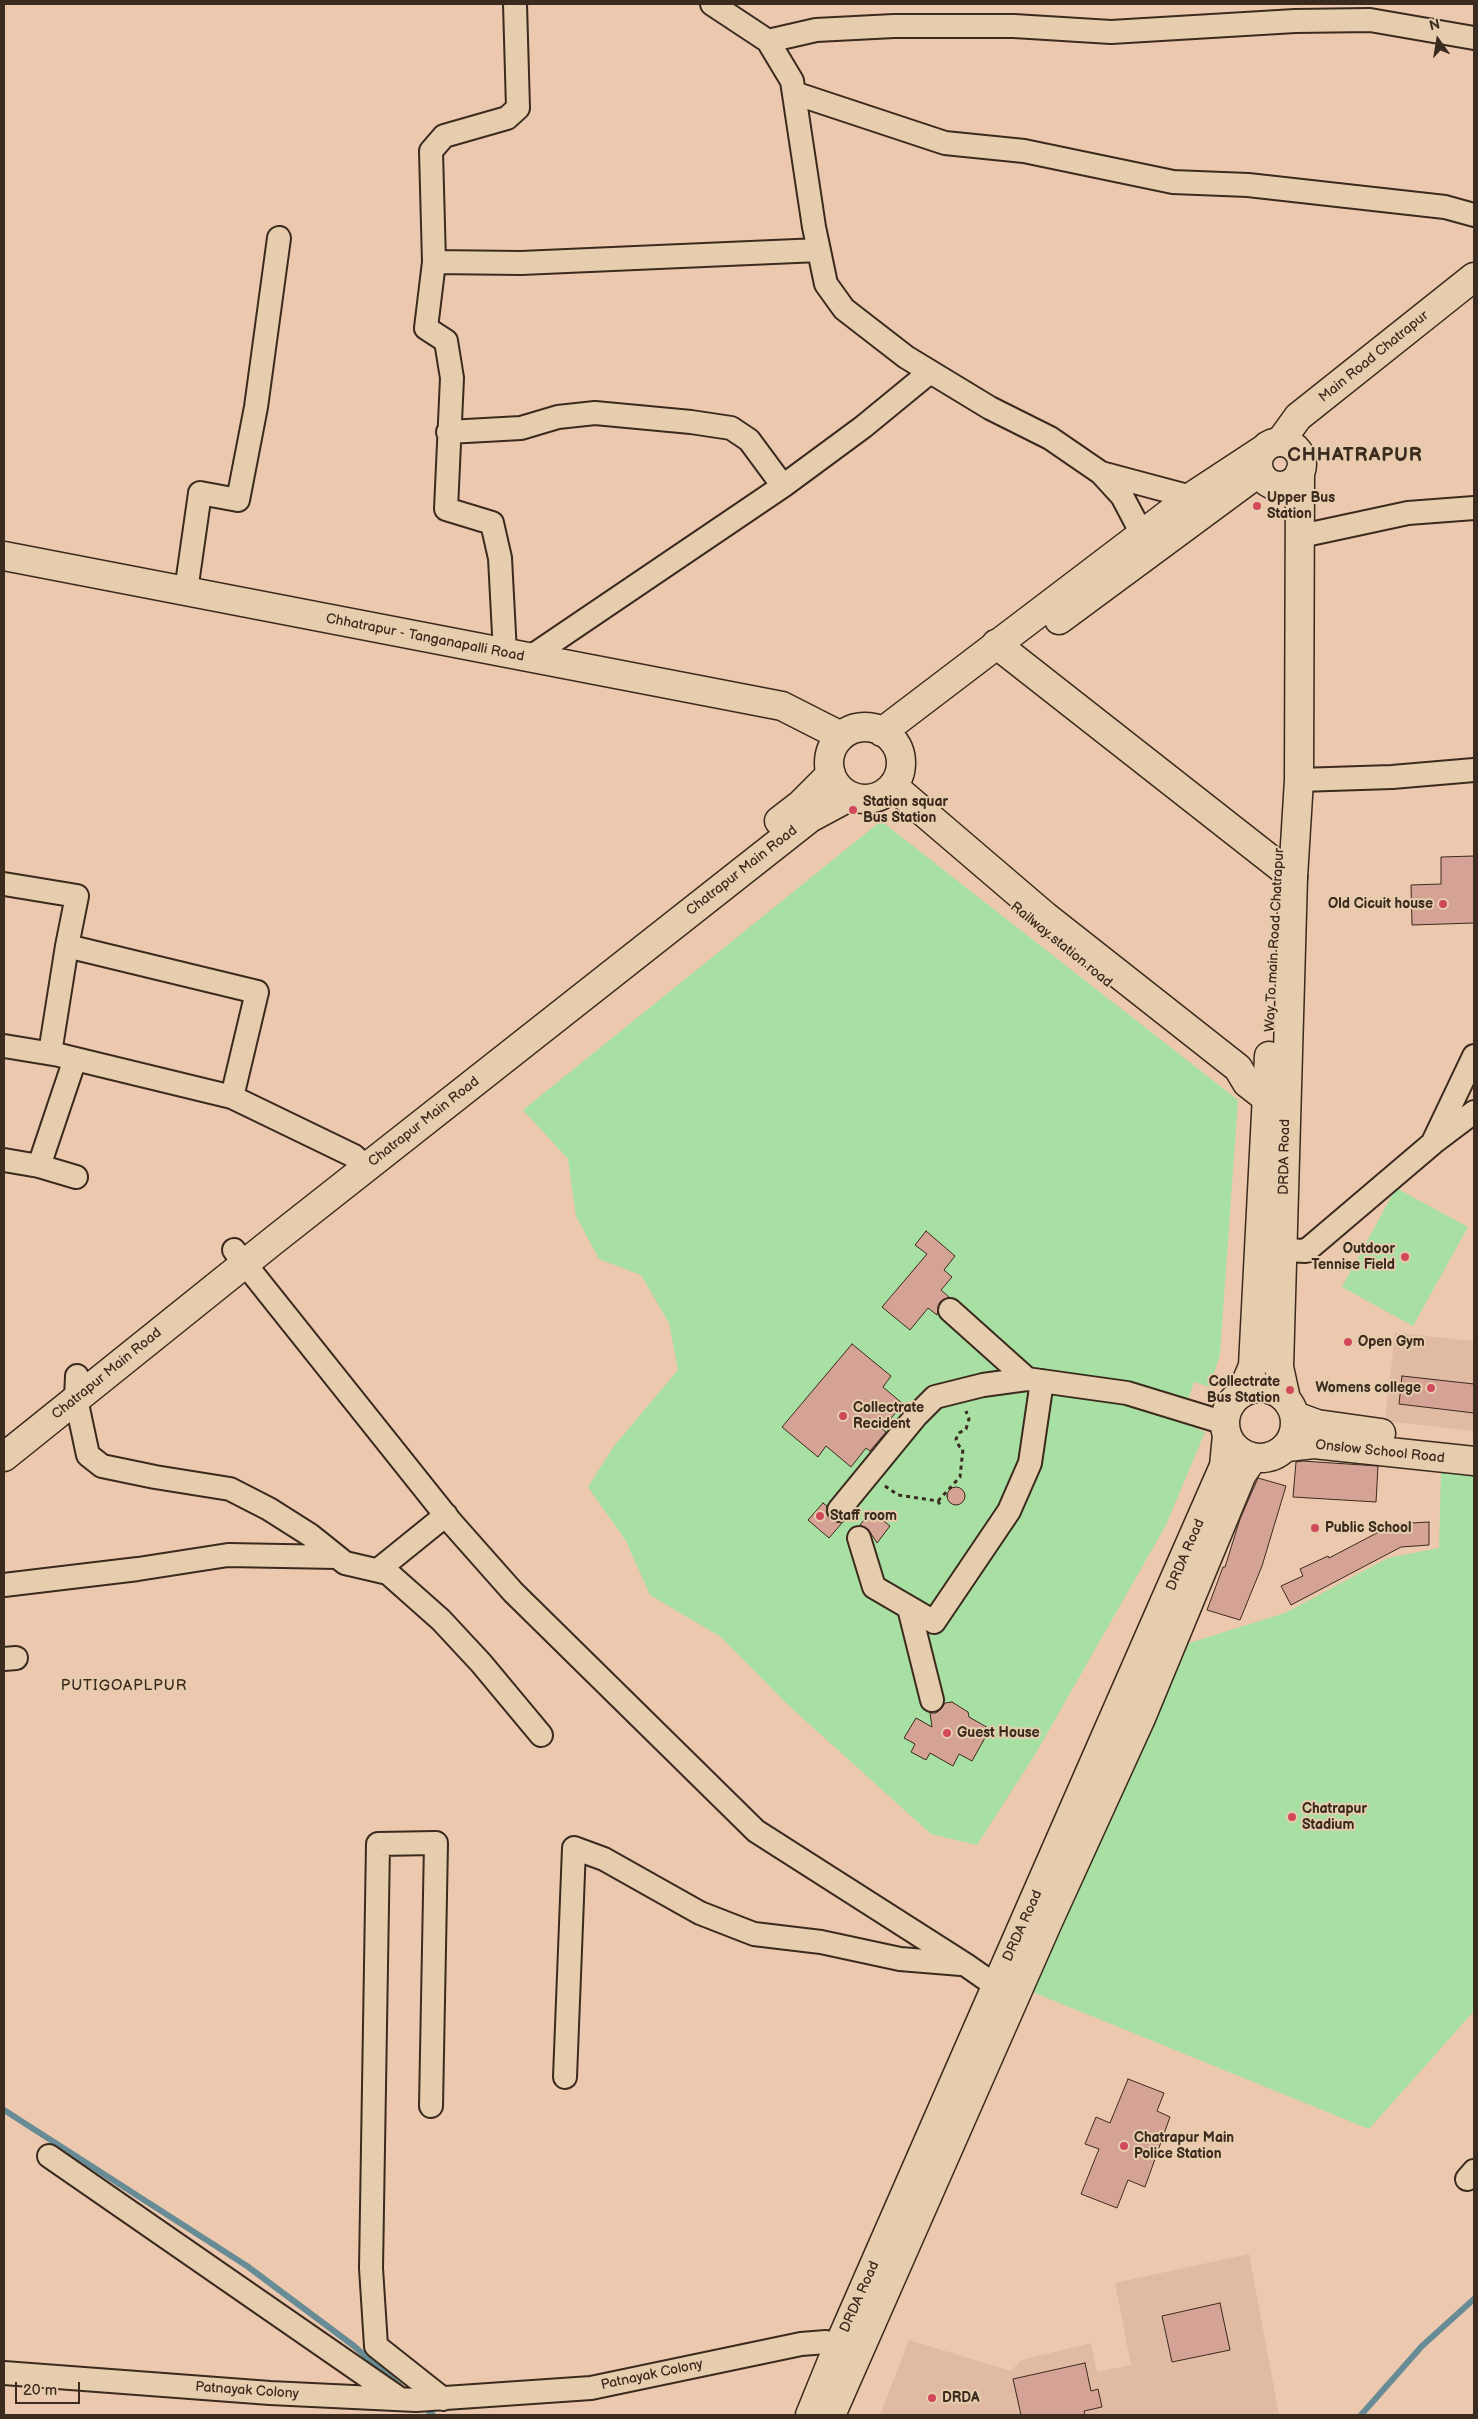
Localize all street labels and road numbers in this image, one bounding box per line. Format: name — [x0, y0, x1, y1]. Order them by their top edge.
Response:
street label: Main Road Chatrapur — [1316, 308, 1432, 406]
street label: Chhatrapur - Tanganapalli Road — [324, 611, 526, 665]
street label: Chatrapur Main Road — [683, 823, 801, 919]
street label: Way To main Road Chatrapur — [1262, 848, 1288, 1032]
street label: Railway station road — [1007, 899, 1115, 991]
street label: Chatrapur Main Road — [365, 1074, 483, 1170]
street label: DRDA Road — [1276, 1119, 1294, 1195]
street label: Chatrapur Main Road — [49, 1325, 165, 1423]
street label: Onslow School Road — [1315, 1437, 1445, 1467]
street label: DRDA Road — [1163, 1517, 1209, 1593]
street label: DRDA Road — [1000, 1888, 1046, 1964]
street label: DRDA Road — [837, 2259, 883, 2335]
street label: Patnayak Colony — [599, 2356, 705, 2394]
street label: Patnayak Colony — [195, 2379, 299, 2403]

